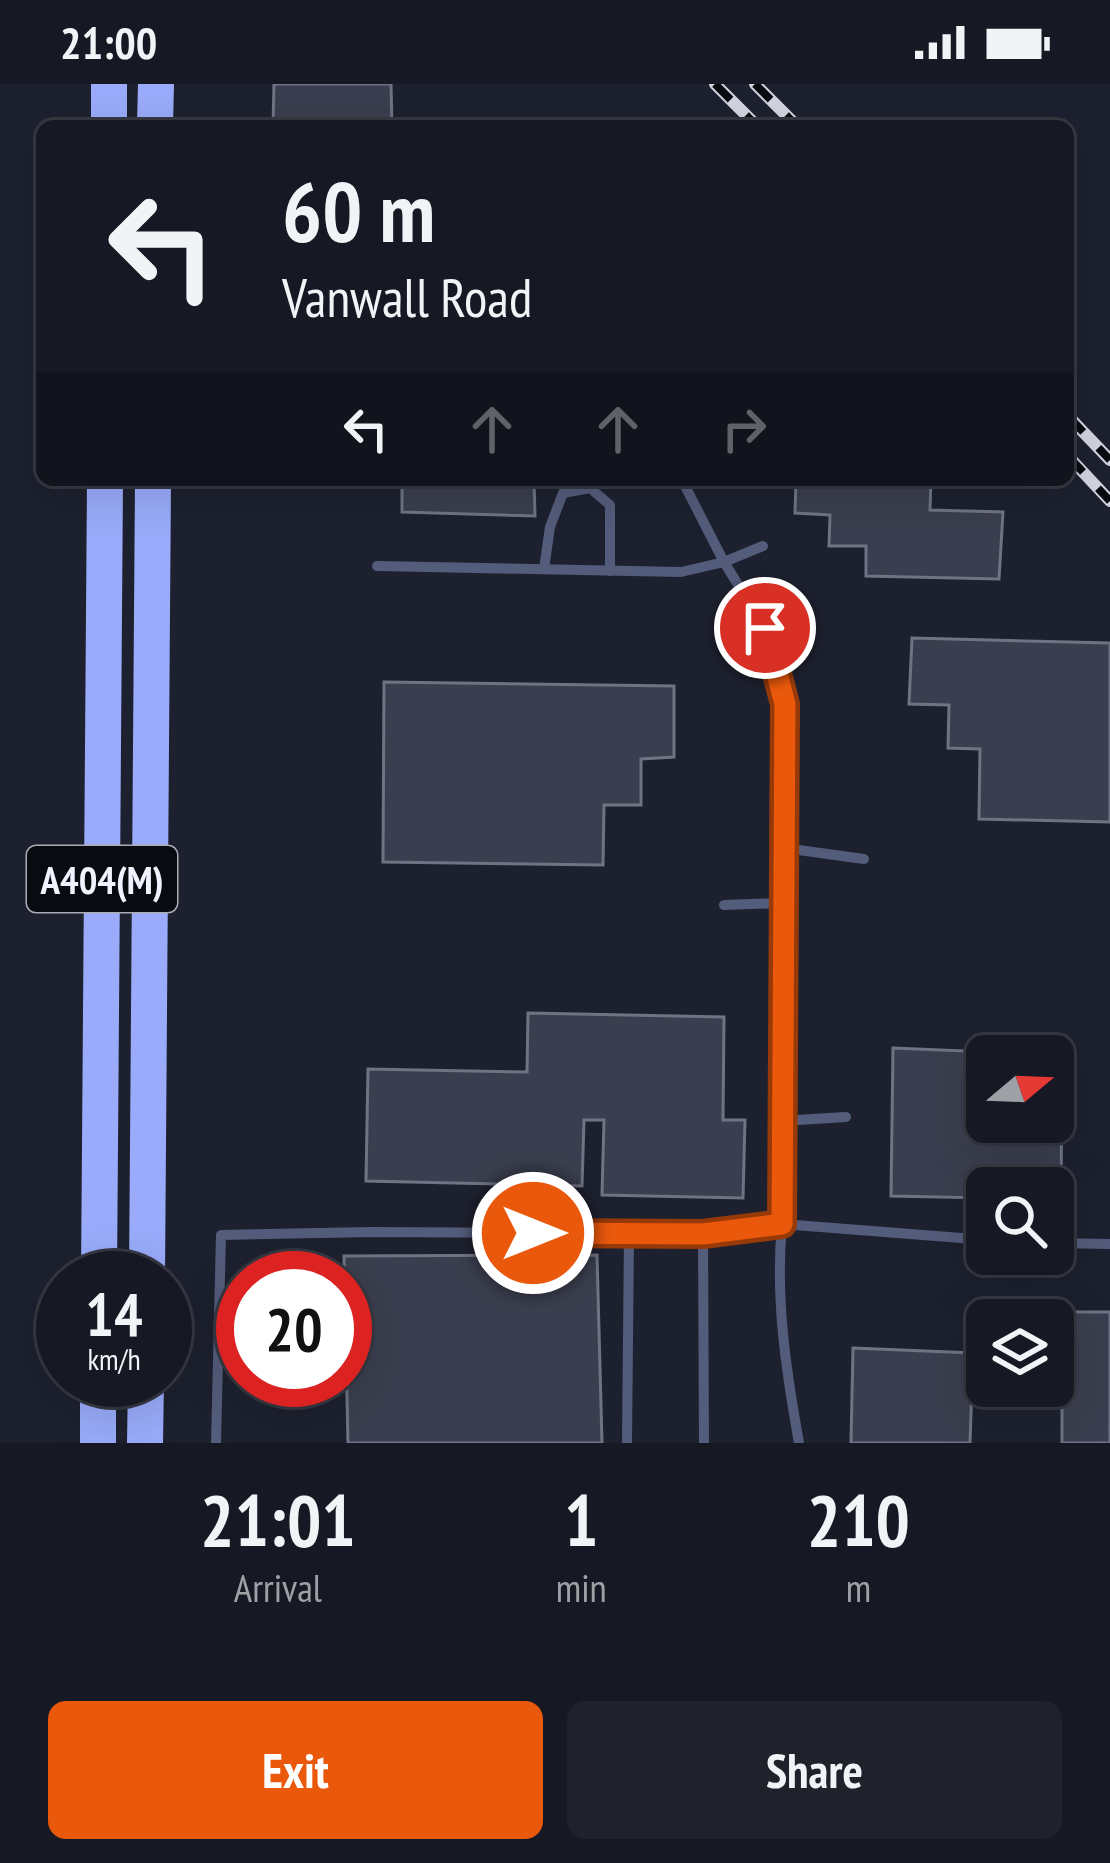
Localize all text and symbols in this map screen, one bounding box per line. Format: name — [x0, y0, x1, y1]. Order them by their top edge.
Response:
text: 21:00 — [60, 13, 157, 71]
text: 60 m — [282, 156, 435, 265]
icon: left — [84, 168, 240, 324]
text: Vanwall Road — [282, 262, 532, 332]
icon: left — [333, 396, 399, 462]
icon: ahead — [459, 396, 525, 462]
icon: ahead — [585, 396, 651, 462]
icon: right — [711, 396, 777, 462]
pin — [714, 577, 816, 679]
icon: arrive — [732, 595, 798, 661]
road number: A404(M) — [27, 846, 177, 912]
north arrow — [966, 1035, 1074, 1143]
map controls — [966, 1035, 1074, 1407]
button: search — [966, 1167, 1074, 1275]
position arrow — [470, 1170, 596, 1296]
speed limit sign: 20 — [216, 1251, 372, 1407]
text: 14 — [85, 1275, 143, 1353]
button: layers — [966, 1299, 1074, 1407]
text: km/h — [87, 1339, 141, 1378]
text: 21:01 — [200, 1473, 356, 1566]
text: 1 — [564, 1473, 598, 1566]
text: 210 — [807, 1473, 910, 1566]
text: Arrival — [234, 1562, 322, 1613]
text: min — [556, 1562, 607, 1613]
text: m — [846, 1562, 871, 1613]
button: Exit — [48, 1701, 543, 1839]
button: Share — [567, 1701, 1062, 1839]

